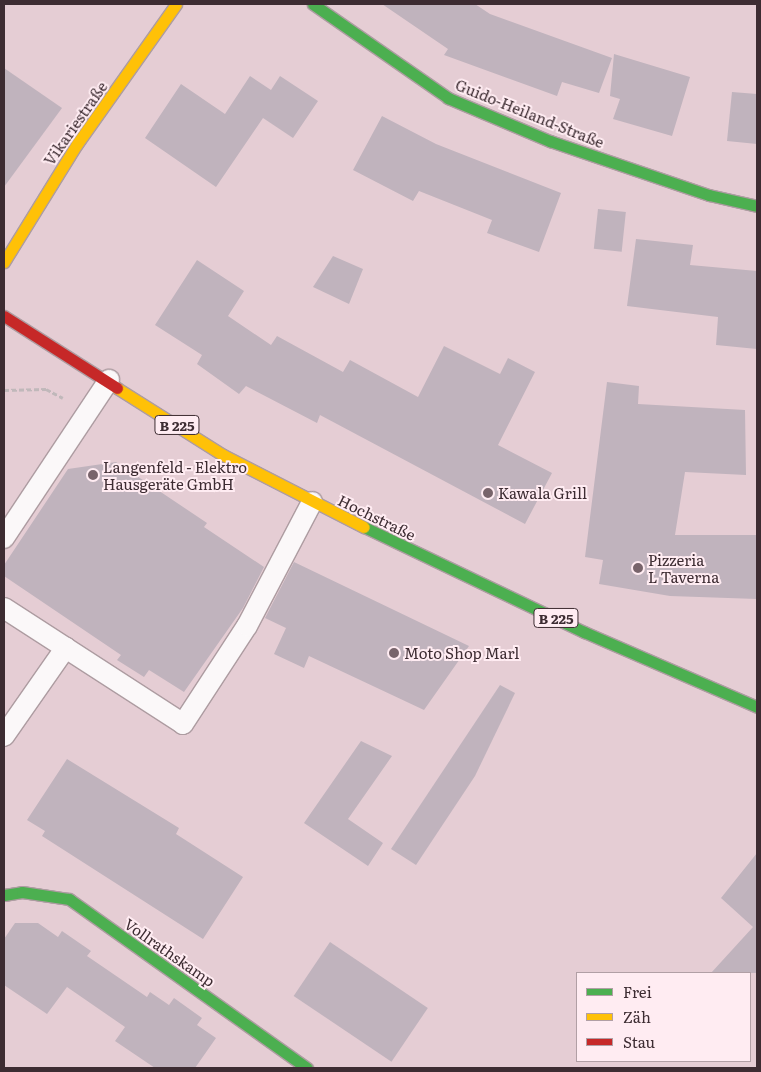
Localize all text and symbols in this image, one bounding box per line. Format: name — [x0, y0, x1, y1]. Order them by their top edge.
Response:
street label: Guido-Heiland-Straße — [453, 75, 607, 151]
street label: Vikariestraße — [40, 78, 110, 168]
road number: B 225 — [153, 414, 201, 436]
place label: Langenfeld - Elektro Hausgeräte GmbH — [103, 457, 247, 492]
marker: Langenfeld - Elektro Hausgeräte GmbH — [87, 469, 99, 481]
place label: Kawala Grill — [498, 484, 587, 502]
marker: Kawala Grill — [482, 487, 494, 499]
street label: Hochstraße — [335, 491, 419, 543]
place label: Pizzeria L Taverna — [648, 550, 719, 585]
marker: Pizzeria L Taverna — [632, 562, 644, 574]
road number: B 225 — [532, 606, 580, 630]
place label: Moto Shop Marl — [404, 644, 519, 662]
marker: Moto Shop Marl — [388, 647, 400, 659]
street label: Vollrathskamp — [121, 914, 219, 990]
legend — [576, 972, 751, 1062]
text: Frei — [623, 980, 652, 1003]
text: Zäh — [623, 1005, 651, 1028]
text: Stau — [623, 1030, 655, 1053]

